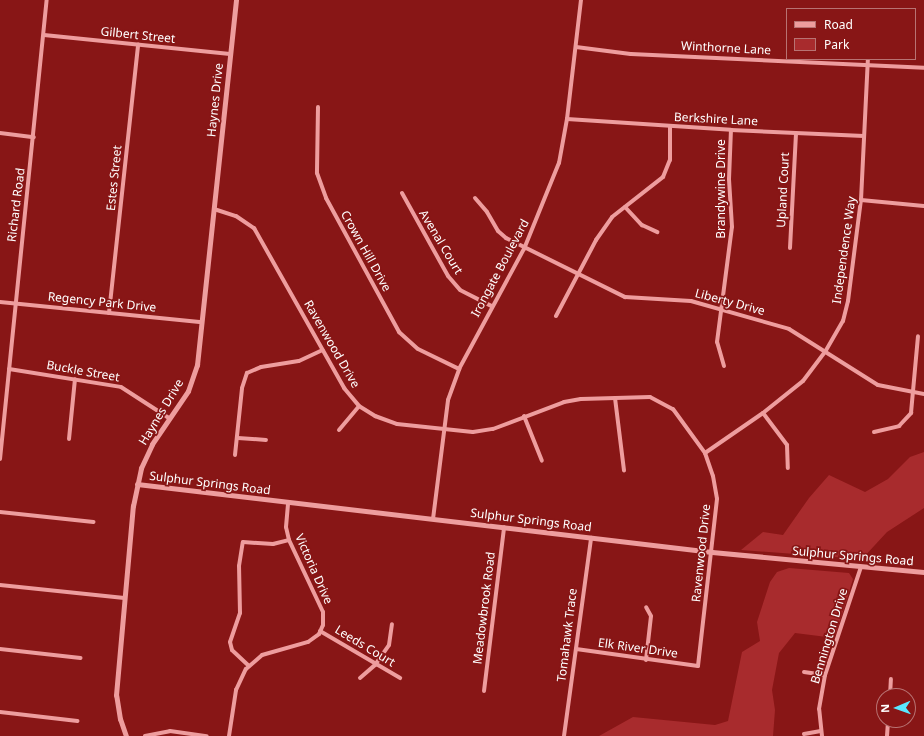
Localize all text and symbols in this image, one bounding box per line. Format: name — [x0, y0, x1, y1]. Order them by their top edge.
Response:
legend — [786, 8, 916, 60]
text: Road — [824, 16, 853, 33]
street label: Gilbert Street — [100, 24, 176, 46]
text: Park — [824, 36, 849, 53]
street label: Winthorne Lane — [681, 38, 771, 58]
street label: Haynes Drive — [204, 62, 226, 138]
street label: Berkshire Lane — [674, 110, 758, 128]
street label: Brandywine Drive — [714, 139, 728, 239]
street label: Estes Street — [103, 144, 125, 212]
street label: Upland Court — [774, 152, 792, 228]
street label: Richard Road — [4, 167, 28, 243]
street label: Independence Way — [829, 195, 859, 305]
street label: Avenal Court — [416, 207, 466, 277]
street label: Crown Hill Drive — [338, 208, 394, 294]
street label: Irongate Boulevard — [468, 217, 532, 319]
street label: Liberty Drive — [693, 286, 767, 318]
street label: Regency Park Drive — [47, 289, 157, 315]
street label: Ravenwood Drive — [301, 298, 363, 390]
street label: Buckle Street — [45, 357, 121, 385]
street label: Haynes Drive — [136, 376, 186, 448]
street label: Sulphur Springs Road — [149, 468, 271, 498]
street label: Ravenwood Drive — [689, 503, 713, 603]
street label: Sulphur Springs Road — [470, 505, 592, 535]
street label: Victoria Drive — [292, 532, 336, 606]
street label: Sulphur Springs Road — [792, 544, 914, 568]
street label: Meadowbrook Road — [470, 551, 498, 665]
street label: Tomahawk Trace — [554, 587, 580, 683]
street label: Bennington Drive — [808, 587, 850, 685]
street label: Leeds Court — [332, 622, 398, 670]
street label: Elk River Drive — [597, 635, 679, 661]
north arrow — [876, 688, 916, 728]
text: N — [877, 704, 892, 713]

